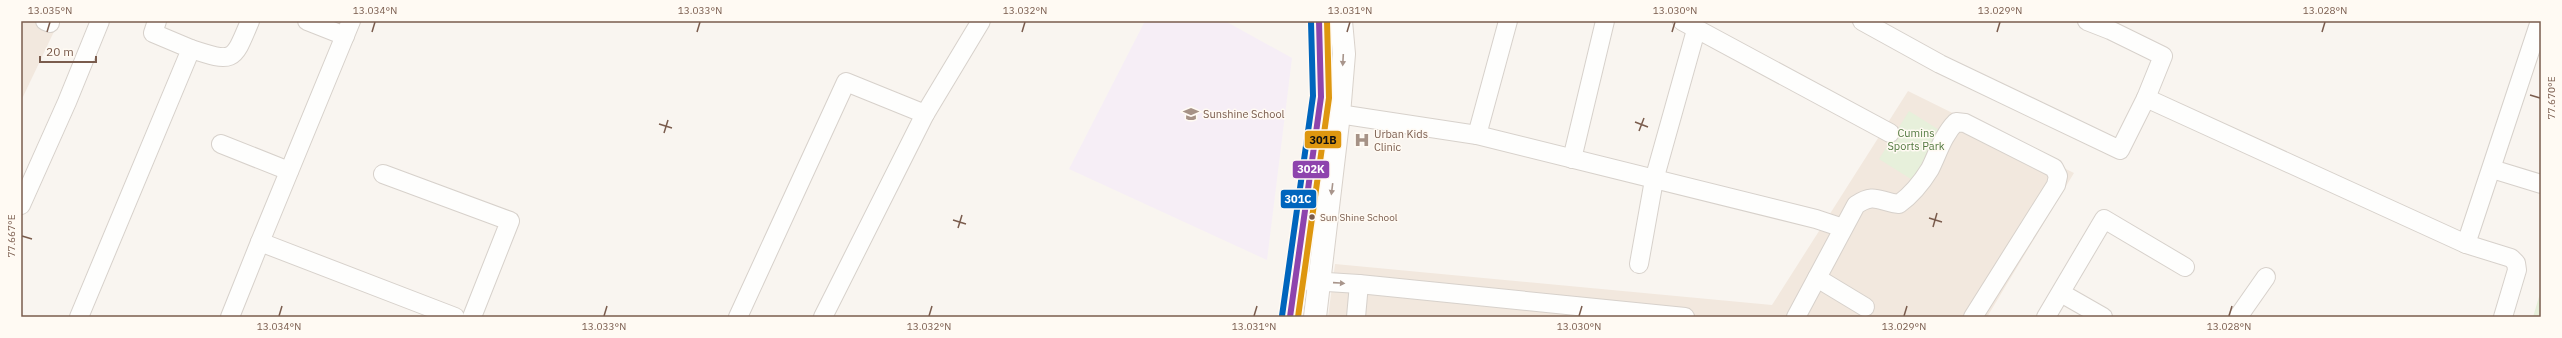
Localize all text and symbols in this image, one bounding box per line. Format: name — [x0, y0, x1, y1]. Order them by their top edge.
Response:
text: 13.035°N — [28, 4, 72, 17]
text: 13.034°N — [353, 4, 397, 17]
text: 13.033°N — [678, 4, 722, 17]
text: 13.032°N — [1003, 4, 1047, 17]
text: 13.031°N — [1328, 4, 1372, 17]
text: 13.030°N — [1653, 4, 1697, 17]
text: 13.029°N — [1978, 4, 2022, 17]
text: 13.028°N — [2303, 4, 2347, 17]
scale bar — [40, 38, 96, 64]
text: 20 m — [46, 44, 74, 59]
one-way arrow — [1340, 54, 1347, 66]
text: 77.670°E — [2545, 76, 2558, 120]
school or university icon: Sunshine School — [1182, 105, 1200, 123]
place label: Sunshine School — [1203, 107, 1285, 121]
park label: Cumins Sports Park — [1887, 126, 1945, 153]
place label: Urban Kids Clinic — [1374, 127, 1428, 154]
line badge: 301B — [1304, 130, 1342, 149]
hospital icon: Urban Kids Clinic — [1353, 131, 1371, 149]
text: 301B — [1309, 133, 1337, 147]
line badge: 302K — [1292, 160, 1330, 179]
text: 302K — [1297, 162, 1325, 176]
one-way arrow — [1329, 183, 1335, 195]
line badge: 301C — [1280, 189, 1317, 209]
text: 301C — [1285, 192, 1311, 206]
place label: Sun Shine School — [1320, 211, 1398, 224]
marker: Sun Shine School — [1307, 212, 1317, 222]
text: 77.667°E — [5, 214, 18, 258]
one-way arrow — [1333, 279, 1345, 286]
text: 13.034°N — [257, 320, 301, 333]
text: 13.033°N — [582, 320, 626, 333]
text: 13.032°N — [907, 320, 951, 333]
text: 13.031°N — [1232, 320, 1276, 333]
text: 13.030°N — [1557, 320, 1601, 333]
text: 13.029°N — [1882, 320, 1926, 333]
text: 13.028°N — [2207, 320, 2251, 333]

